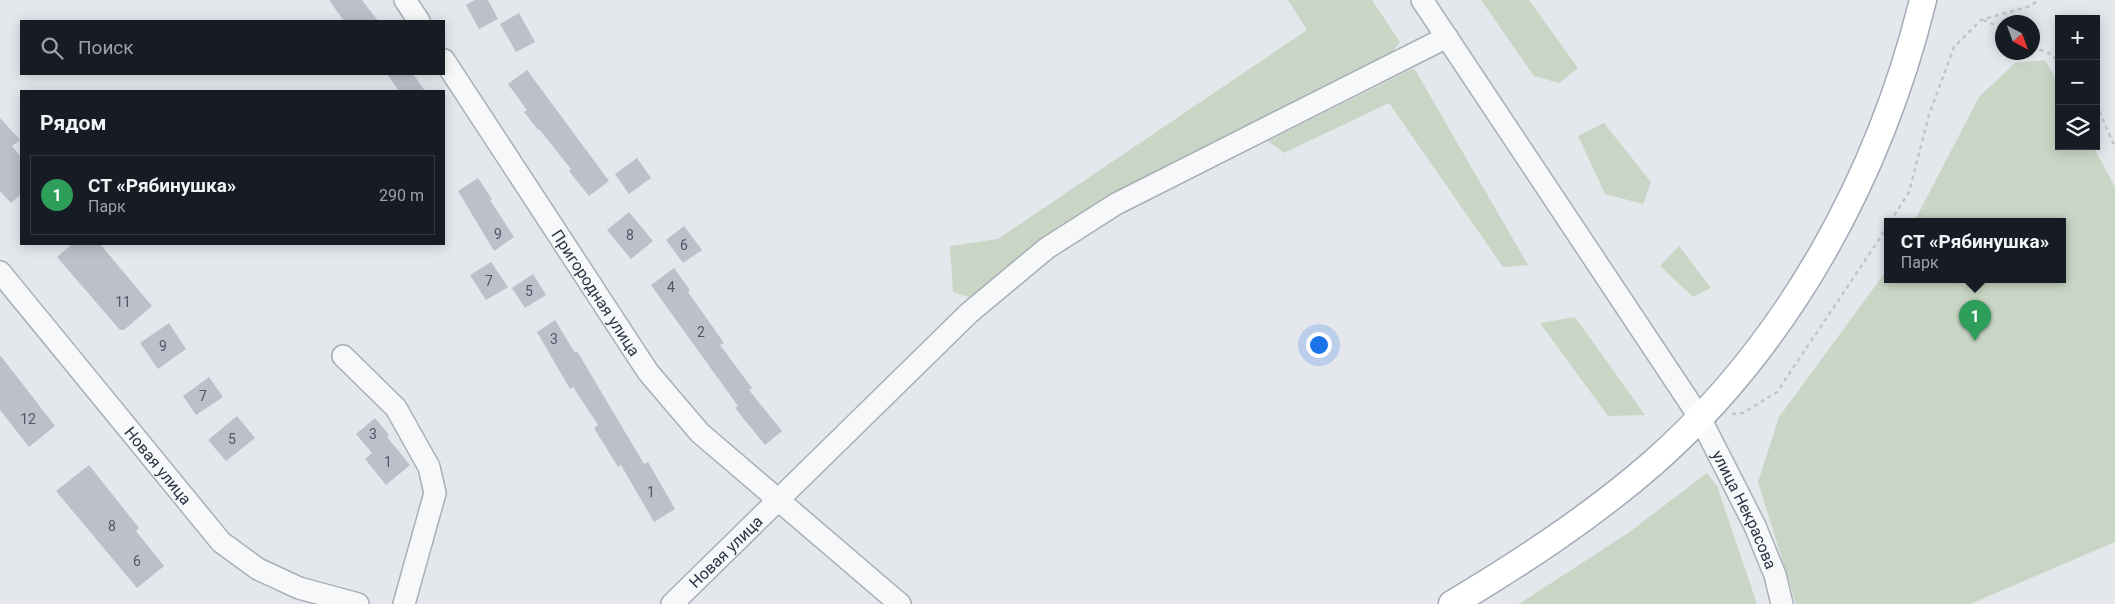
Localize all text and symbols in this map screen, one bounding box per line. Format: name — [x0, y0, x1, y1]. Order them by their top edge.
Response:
north arrow — [1995, 15, 2040, 60]
map controls — [2055, 15, 2100, 150]
button: + — [2055, 15, 2100, 60]
search box — [20, 20, 445, 75]
icon: search — [38, 34, 66, 62]
text: Поиск — [78, 36, 134, 59]
button: − — [2055, 60, 2100, 105]
button: layers — [2055, 105, 2100, 150]
text: Рядом — [40, 111, 106, 135]
text: СТ «Рябинушка» — [88, 174, 236, 197]
text: 1 — [52, 186, 62, 205]
text: 290 m — [379, 186, 424, 205]
text: Парк — [88, 197, 126, 216]
popup — [1884, 218, 2066, 283]
house number: 9 — [494, 226, 502, 242]
street label: Пригородная улица — [548, 226, 644, 359]
house number: 8 — [626, 227, 634, 243]
text: СТ «Рябинушка» — [1901, 230, 2049, 253]
house number: 6 — [680, 237, 688, 253]
text: Парк — [1901, 253, 1939, 272]
house number: 7 — [485, 273, 493, 289]
house number: 4 — [667, 279, 675, 295]
house number: 5 — [525, 283, 533, 299]
house number: 11 — [115, 294, 131, 310]
pin: 1 — [1959, 300, 1991, 341]
house number: 2 — [697, 324, 705, 340]
house number: 3 — [550, 331, 558, 347]
your location — [1306, 332, 1332, 358]
house number: 9 — [159, 338, 167, 354]
house number: 7 — [199, 388, 207, 404]
house number: 12 — [20, 411, 36, 427]
street label: Новая улица — [121, 423, 196, 508]
house number: 3 — [369, 426, 377, 442]
house number: 5 — [228, 431, 236, 447]
street label: улица Некрасова — [1708, 447, 1781, 572]
house number: 1 — [384, 454, 392, 470]
house number: 1 — [647, 484, 655, 500]
street label: Новая улица — [685, 511, 766, 592]
house number: 8 — [108, 518, 116, 534]
house number: 6 — [133, 553, 141, 569]

